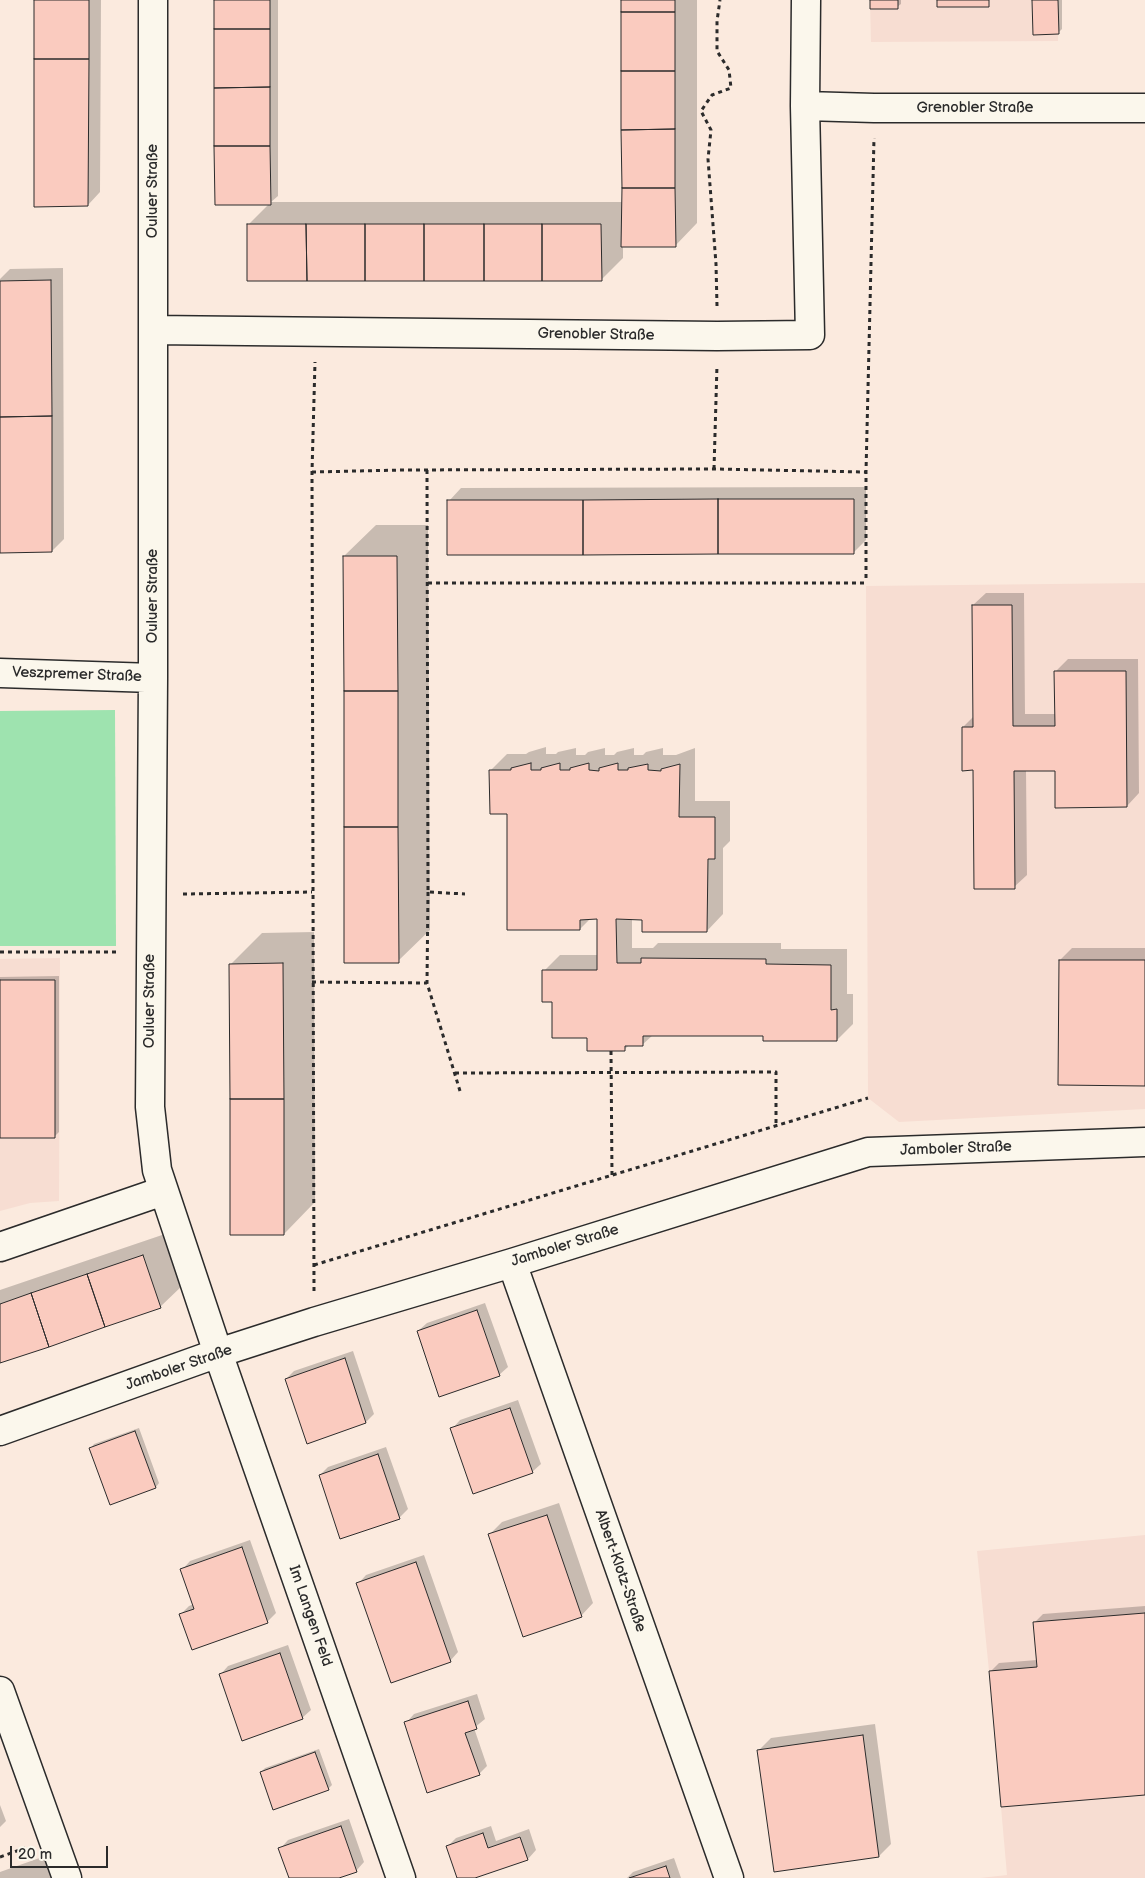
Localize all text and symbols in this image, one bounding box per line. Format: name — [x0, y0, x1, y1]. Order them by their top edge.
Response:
street label: Grenobler Straße — [917, 99, 1033, 117]
street label: Ouluer Straße — [144, 144, 162, 238]
street label: Grenobler Straße — [537, 325, 655, 345]
street label: Ouluer Straße — [144, 549, 162, 643]
street label: Veszpremer Straße — [12, 664, 142, 686]
street label: Ouluer Straße — [141, 954, 159, 1048]
street label: Jamboler Straße — [900, 1138, 1012, 1160]
street label: Jamboler Straße — [509, 1221, 621, 1271]
street label: Jamboler Straße — [123, 1341, 235, 1395]
street label: Albert-Klotz-Straße — [591, 1507, 649, 1635]
street label: Im Langen Feld — [284, 1563, 336, 1669]
scale bar — [12, 1836, 110, 1868]
text: 20 m — [18, 1845, 52, 1864]

